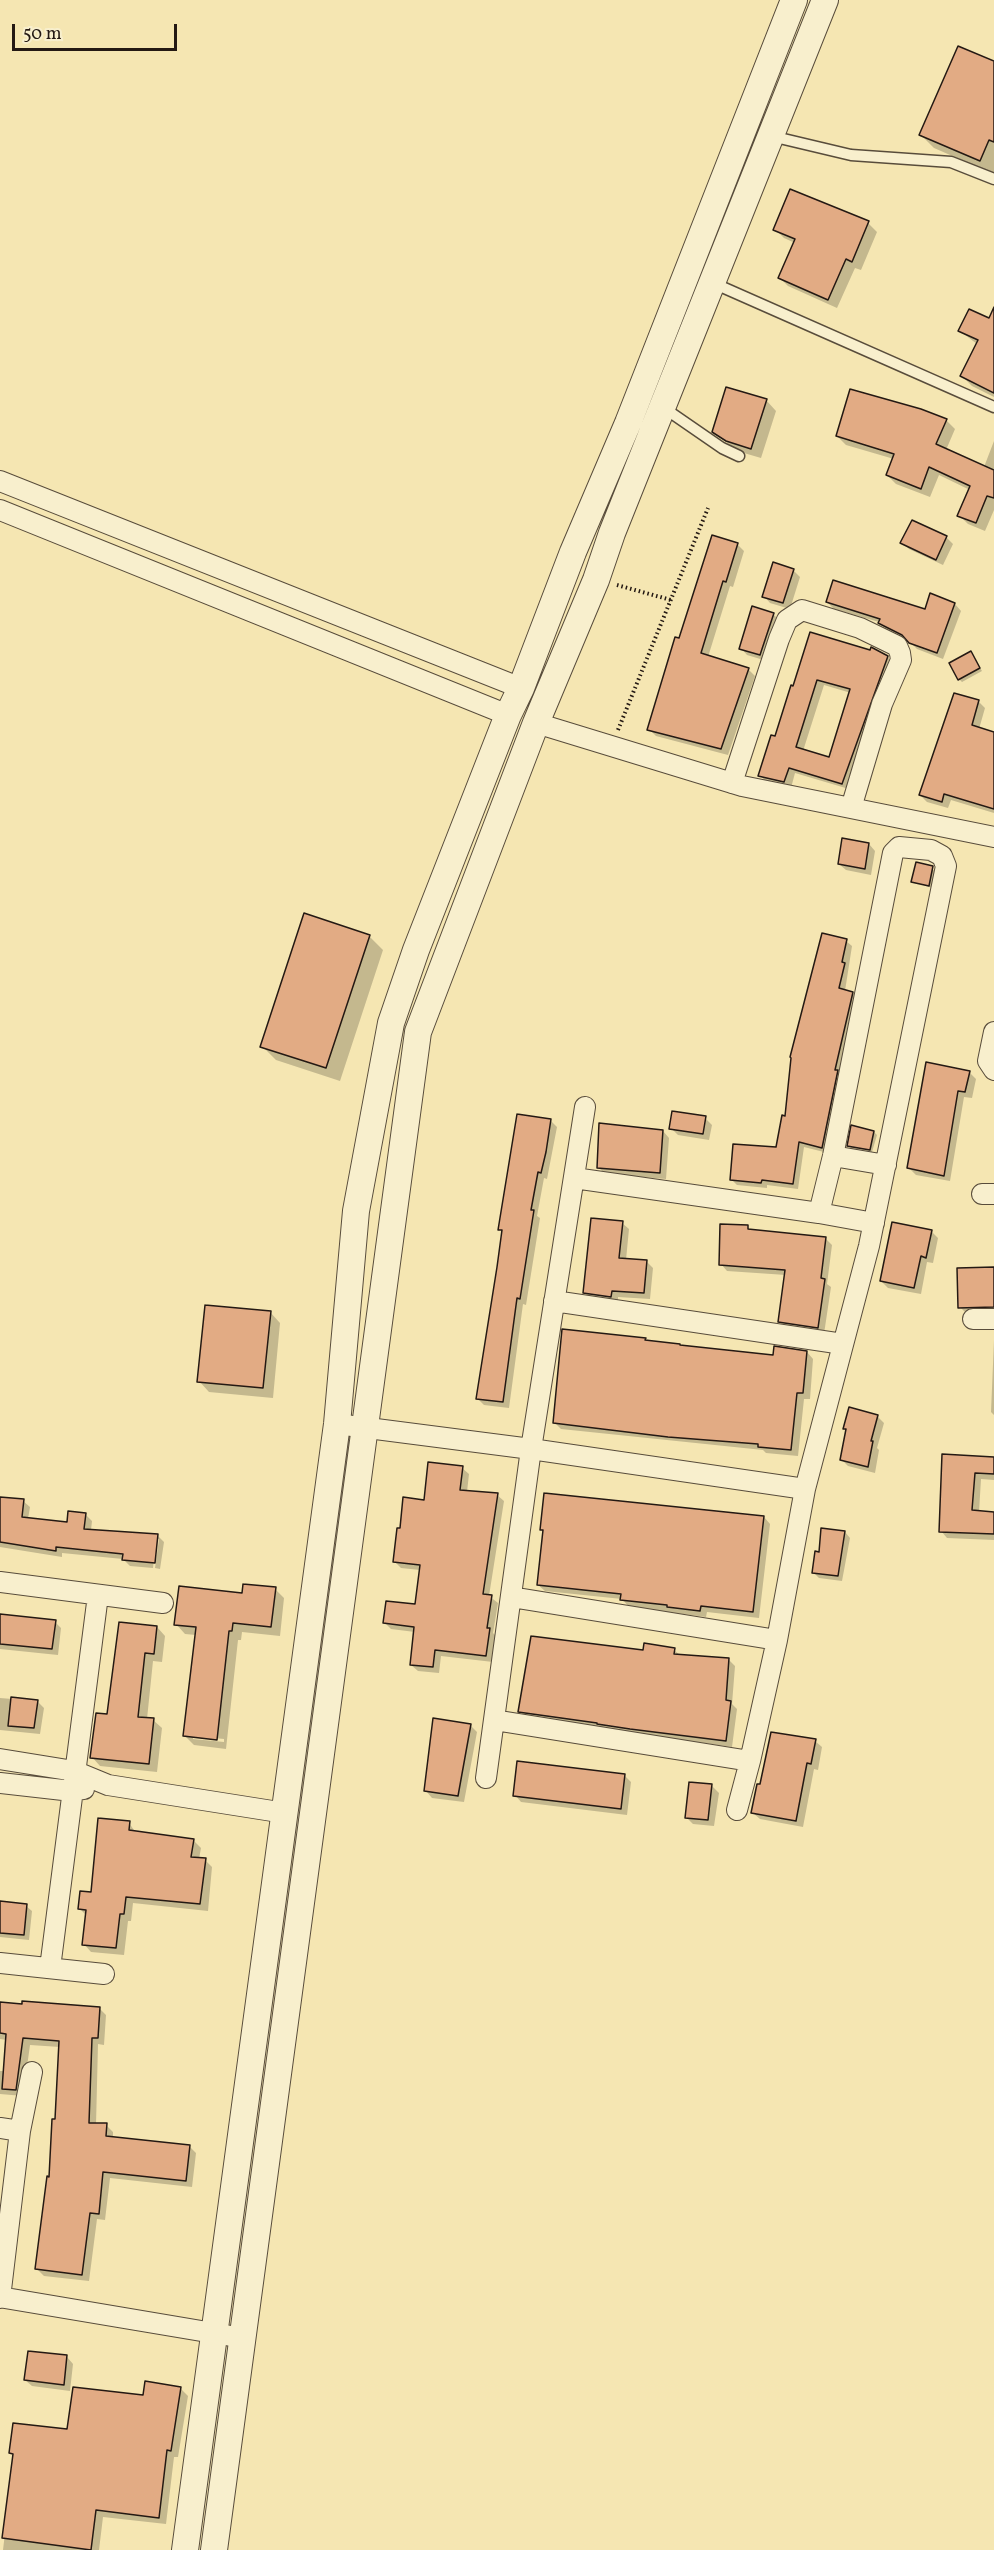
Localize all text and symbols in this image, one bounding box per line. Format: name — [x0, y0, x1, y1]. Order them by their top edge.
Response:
scale bar — [15, 12, 180, 50]
text: 50 m — [23, 22, 62, 47]

